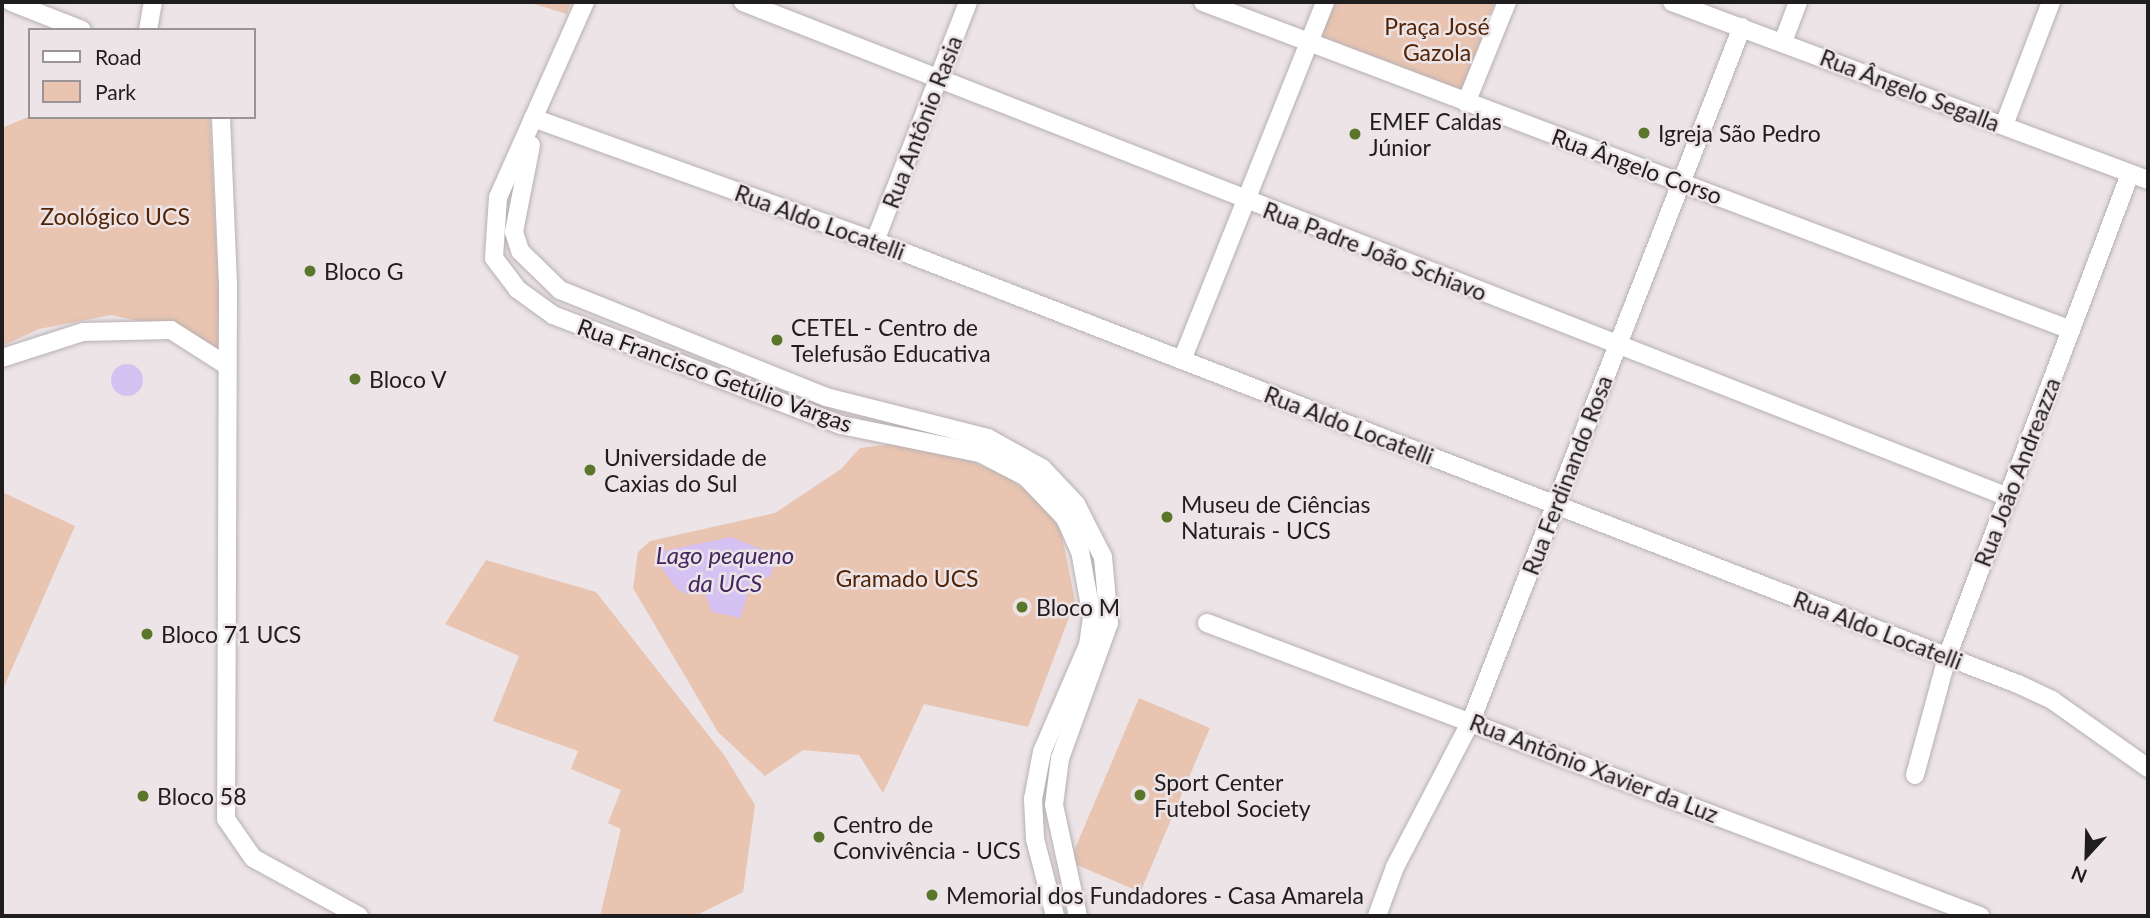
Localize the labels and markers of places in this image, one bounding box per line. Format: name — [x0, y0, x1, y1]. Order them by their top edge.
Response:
place label: EMEF Caldas Júnior — [1369, 107, 1502, 161]
place label: Igreja São Pedro — [1658, 119, 1821, 147]
marker: Igreja São Pedro — [1636, 125, 1652, 141]
marker: EMEF Caldas Júnior — [1347, 126, 1363, 142]
place label: Bloco G — [324, 257, 404, 285]
marker: Bloco G — [302, 263, 318, 279]
place label: CETEL - Centro de Telefusão Educativa — [791, 313, 991, 367]
marker: CETEL - Centro de Telefusão Educativa — [769, 332, 785, 348]
place label: Bloco V — [369, 365, 447, 393]
marker: Bloco V — [347, 371, 363, 387]
place label: Universidade de Caxias do Sul — [604, 443, 767, 497]
marker: Universidade de Caxias do Sul — [582, 462, 598, 478]
place label: Museu de Ciências Naturais - UCS — [1181, 490, 1370, 544]
marker: Museu de Ciências Naturais - UCS — [1159, 509, 1175, 525]
place label: Bloco M — [1036, 593, 1120, 621]
marker: Bloco M — [1014, 599, 1030, 615]
place label: Bloco 71 UCS — [161, 620, 301, 648]
marker: Bloco 71 UCS — [139, 626, 155, 642]
place label: Sport Center Futebol Society — [1154, 768, 1311, 822]
place label: Bloco 58 — [157, 782, 246, 810]
marker: Sport Center Futebol Society — [1132, 787, 1148, 803]
marker: Bloco 58 — [135, 788, 151, 804]
place label: Centro de Convivência - UCS — [833, 810, 1021, 864]
marker: Centro de Convivência - UCS — [811, 829, 827, 845]
place label: Memorial dos Fundadores - Casa Amarela — [946, 881, 1365, 909]
marker: Memorial dos Fundadores - Casa Amarela — [924, 887, 940, 903]

